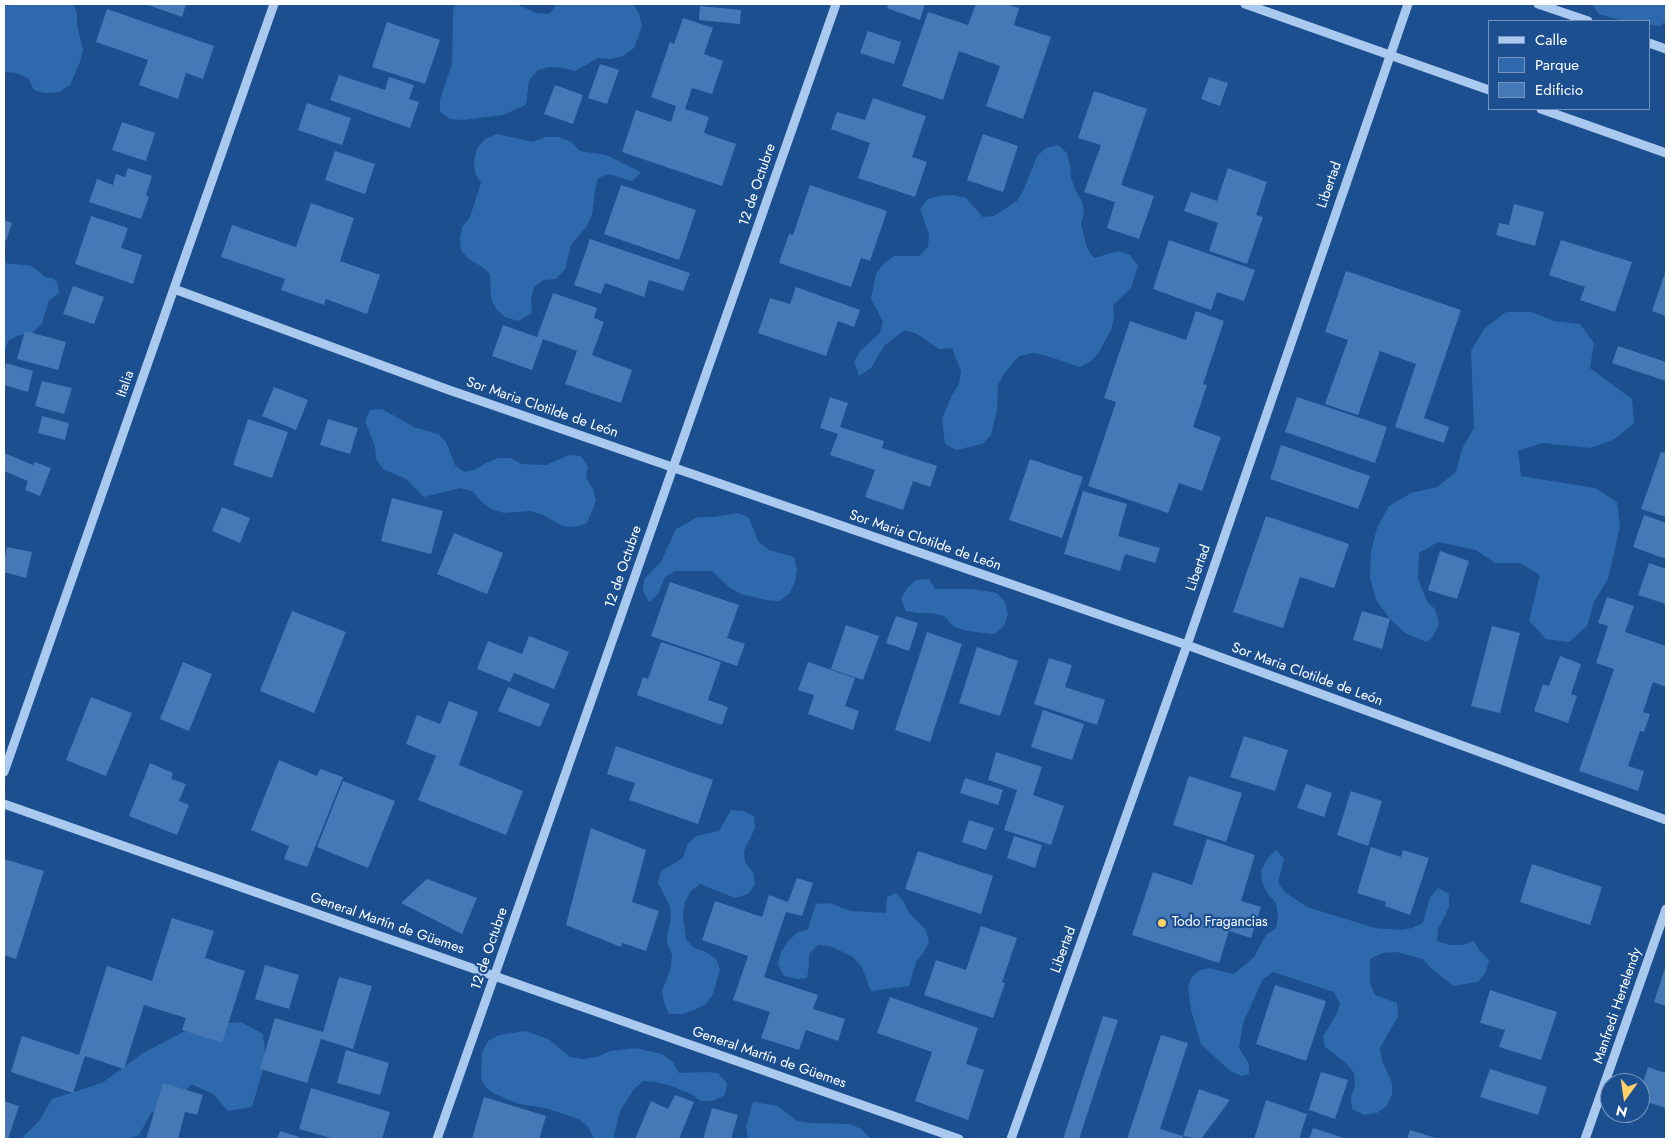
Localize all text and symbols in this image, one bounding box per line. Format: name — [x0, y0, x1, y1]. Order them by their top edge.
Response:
legend — [1488, 20, 1650, 110]
text: Calle — [1535, 29, 1567, 51]
text: Parque — [1535, 54, 1579, 76]
text: Edificio — [1535, 79, 1583, 101]
street label: 12 de Octubre — [736, 142, 780, 228]
street label: Libertad — [1314, 160, 1346, 210]
street label: Italia — [114, 368, 138, 400]
street label: Sor Maria Clotilde de León — [464, 374, 620, 442]
street label: Sor Maria Clotilde de León — [847, 507, 1003, 575]
street label: 12 de Octubre — [602, 524, 646, 610]
street label: Libertad — [1183, 543, 1215, 593]
street label: Sor Maria Clotilde de León — [1229, 640, 1385, 710]
street label: General Martín de Güemes — [308, 890, 466, 958]
street label: 12 de Octubre — [468, 906, 512, 992]
place label: Todo Fragancias — [1172, 915, 1268, 931]
marker: Todo Fragancias — [1156, 917, 1168, 929]
street label: Libertad — [1048, 925, 1080, 975]
street label: Manfredi Hertelendy — [1590, 946, 1646, 1066]
street label: General Martín de Güemes — [690, 1024, 848, 1092]
north arrow — [1600, 1073, 1650, 1123]
text: N — [1614, 1101, 1629, 1123]

